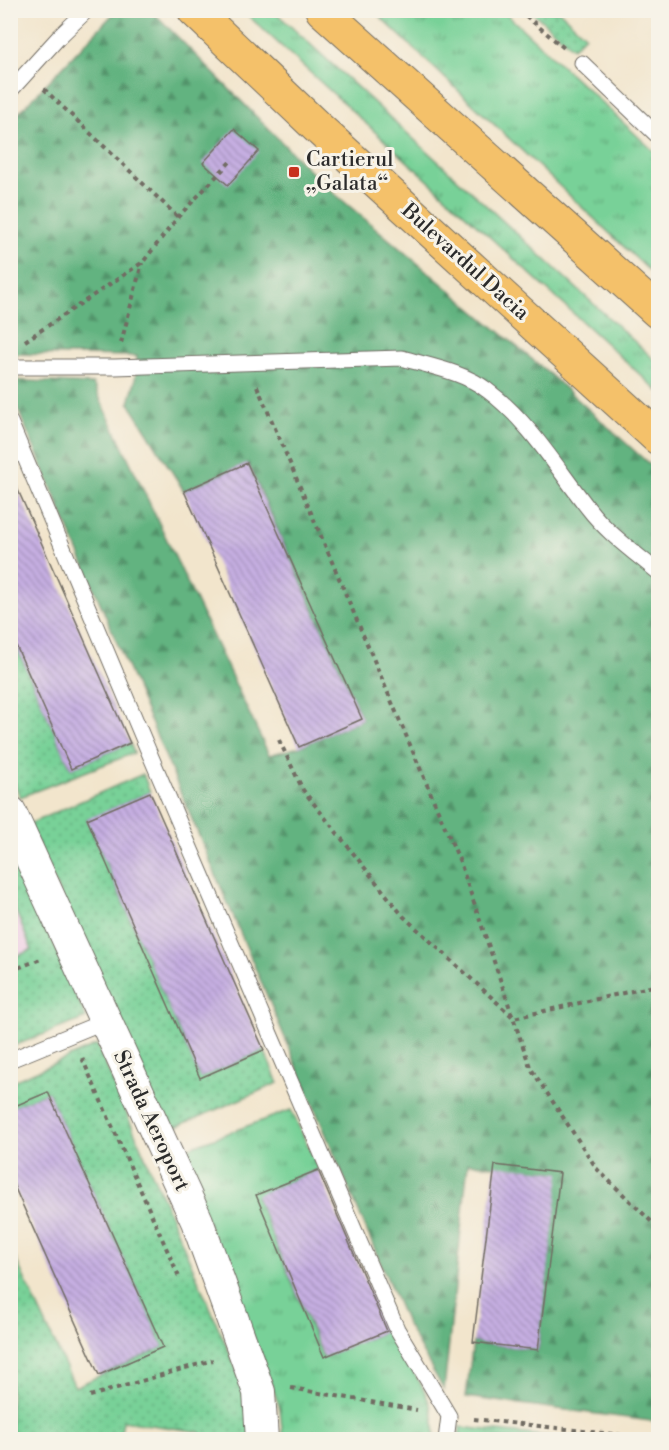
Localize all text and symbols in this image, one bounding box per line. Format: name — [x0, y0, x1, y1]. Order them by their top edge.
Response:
place label: Cartierul „Galata“ — [306, 147, 394, 197]
marker: Cartierul „Galata“ — [287, 165, 301, 179]
street label: Bulevardul Dacia — [395, 197, 535, 326]
street label: Strada Aeroport — [107, 1047, 195, 1196]

